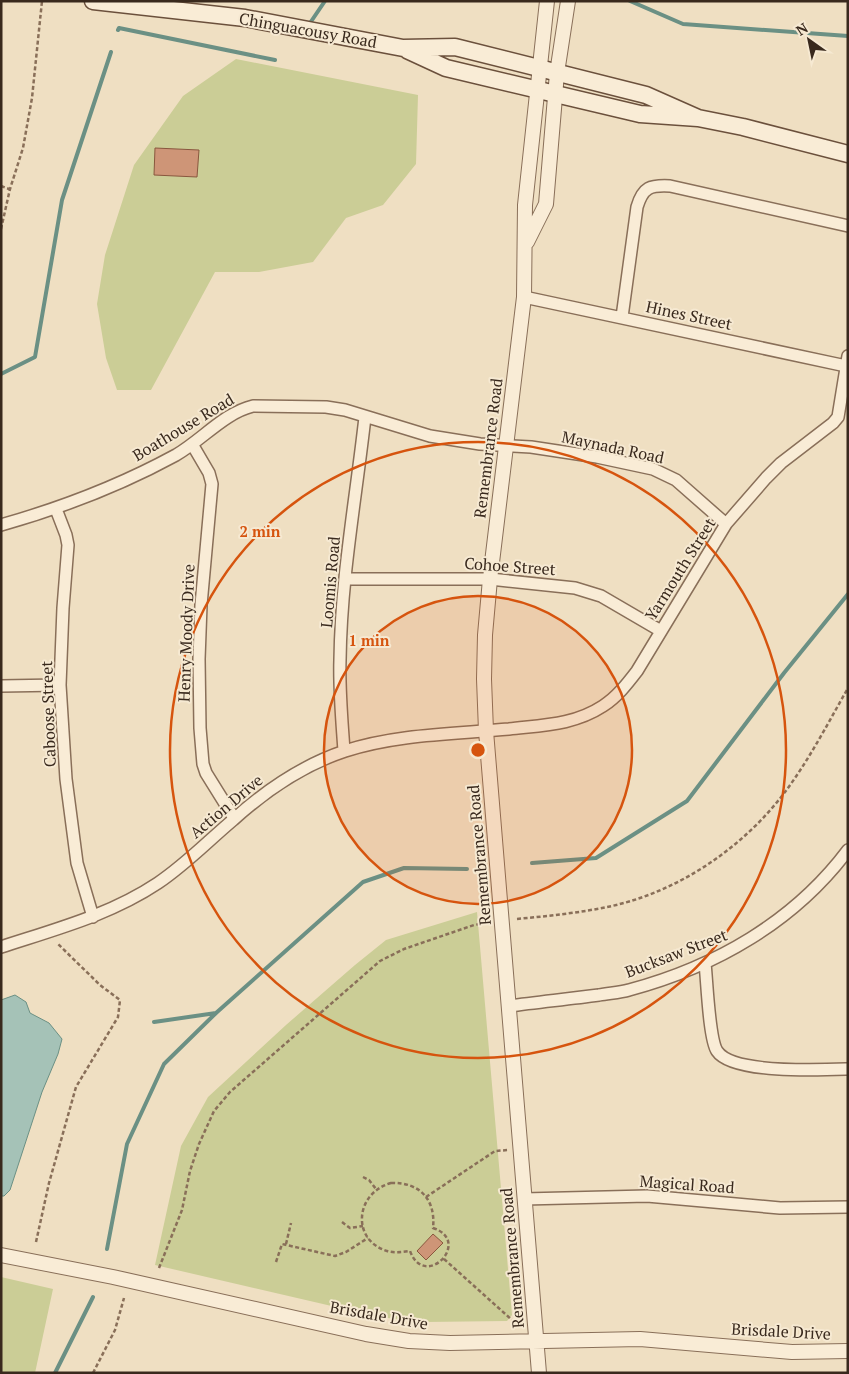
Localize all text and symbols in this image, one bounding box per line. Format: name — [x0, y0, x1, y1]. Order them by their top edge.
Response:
street label: Chinguacousy Road — [237, 7, 379, 53]
north arrow — [784, 15, 834, 65]
text: N — [792, 18, 812, 40]
street label: Hines Street — [644, 295, 734, 335]
street label: Remembrance Road — [468, 377, 508, 519]
street label: Boathouse Road — [128, 388, 238, 466]
street label: Maynada Road — [560, 425, 666, 469]
street label: Yarmouth Street — [640, 514, 720, 624]
text: 2 min — [239, 521, 281, 541]
street label: Loomis Road — [315, 535, 345, 629]
street label: Cohoe Street — [464, 552, 557, 580]
street label: Henry Moody Drive — [173, 564, 199, 702]
text: 1 min — [348, 630, 390, 650]
street label: Caboose Street — [35, 660, 61, 768]
centre of rings — [469, 741, 487, 759]
street label: Action Drive — [185, 769, 267, 843]
street label: Remembrance Road — [462, 784, 496, 926]
street label: Bucksaw Street — [622, 923, 730, 983]
street label: Magical Road — [639, 1170, 735, 1198]
street label: Remembrance Road — [495, 1187, 529, 1329]
street label: Brisdale Drive — [328, 1296, 430, 1334]
street label: Brisdale Drive — [731, 1317, 831, 1345]

